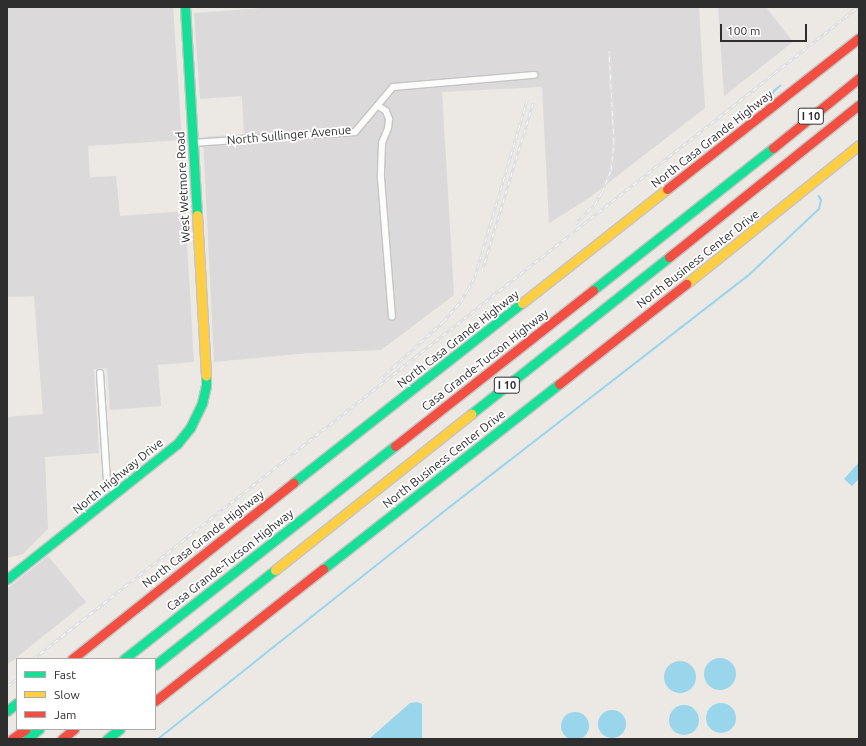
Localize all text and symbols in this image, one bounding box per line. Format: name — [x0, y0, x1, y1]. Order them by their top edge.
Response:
scale bar — [722, 16, 809, 42]
text: 100 m — [727, 24, 760, 37]
street label: North Casa Grande Highway — [648, 87, 776, 191]
road number: I 10 — [797, 107, 825, 125]
street label: North Sullinger Avenue — [226, 122, 352, 148]
street label: West Wetmore Road — [173, 131, 193, 243]
street label: North Business Center Drive — [634, 207, 762, 311]
street label: North Casa Grande Highway — [394, 287, 522, 391]
street label: Casa Grande-Tucson Highway — [419, 306, 551, 414]
road number: I 10 — [493, 376, 521, 394]
street label: North Business Center Drive — [380, 407, 508, 511]
street label: North Highway Drive — [70, 435, 166, 517]
street label: North Casa Grande Highway — [139, 487, 267, 591]
street label: Casa Grande-Tucson Highway — [164, 506, 296, 614]
legend — [16, 658, 156, 730]
text: Fast — [54, 668, 76, 681]
text: Slow — [54, 688, 80, 701]
text: Jam — [54, 708, 76, 721]

